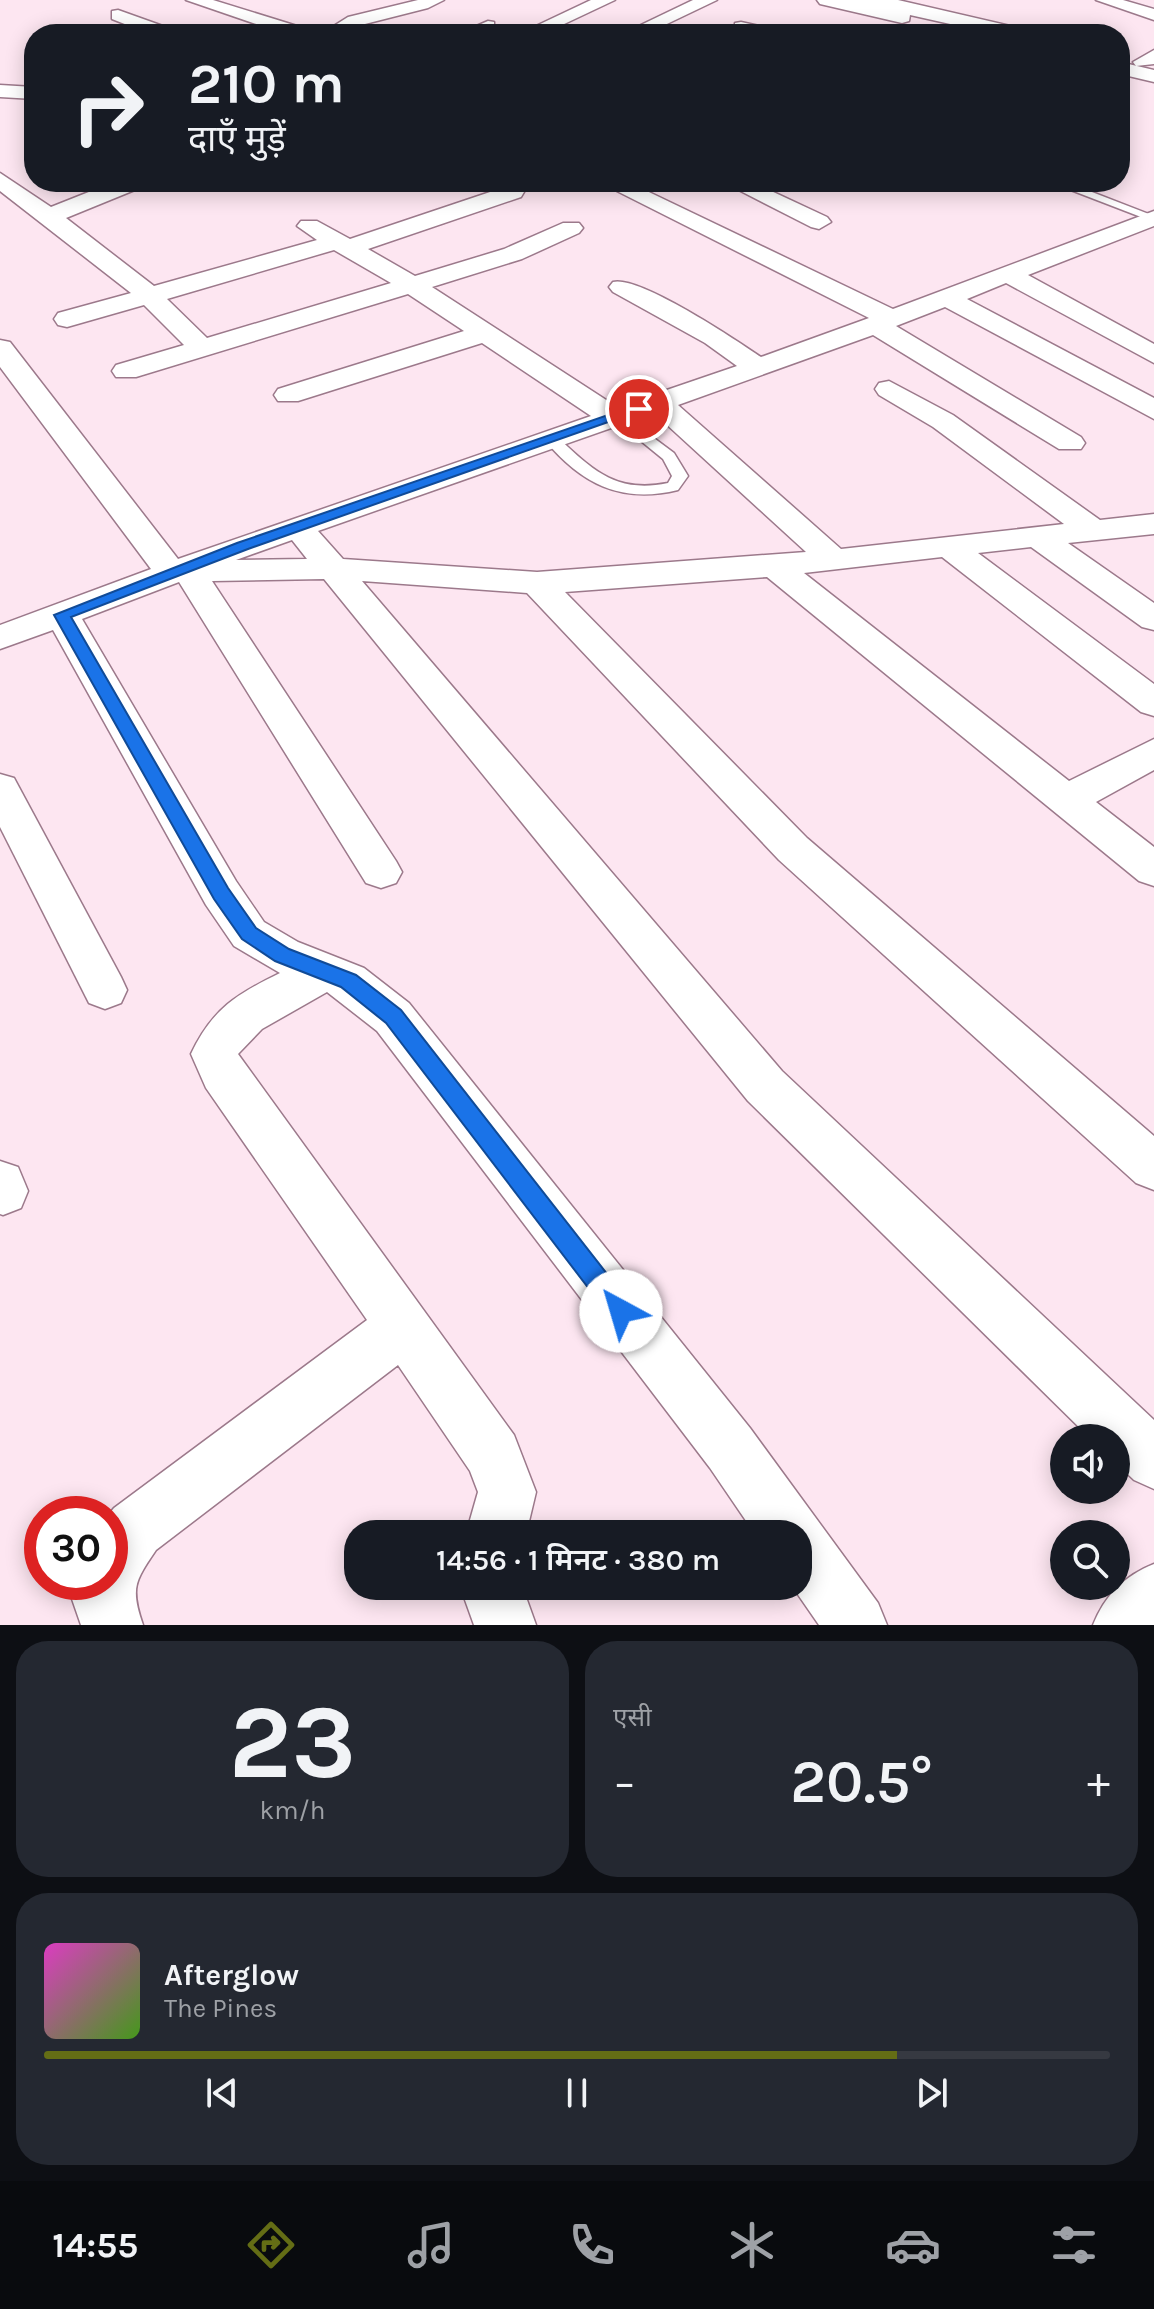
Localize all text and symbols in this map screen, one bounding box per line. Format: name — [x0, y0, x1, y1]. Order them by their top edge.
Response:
text: 210 m — [188, 51, 345, 116]
icon: right — [56, 56, 160, 160]
text: दाएँ मुड़ें — [188, 118, 286, 160]
pin — [605, 375, 673, 443]
icon: arrive — [617, 387, 661, 431]
position arrow — [579, 1269, 663, 1353]
map controls — [1050, 1424, 1130, 1600]
button: sound — [1050, 1424, 1130, 1504]
speed limit sign: 30 — [24, 1496, 128, 1600]
button: search — [1050, 1520, 1130, 1600]
text: 14:56 · 1 मिनट · 380 m — [436, 1542, 720, 1578]
text: 23 — [229, 1682, 356, 1803]
text: एसी — [613, 1702, 652, 1733]
text: 20.5° — [790, 1747, 933, 1817]
text: − — [613, 1757, 636, 1808]
text: + — [1087, 1757, 1110, 1808]
text: km/h — [260, 1795, 325, 1826]
text: Afterglow — [164, 1957, 299, 1993]
text: The Pines — [164, 1993, 277, 2024]
icon: previous — [200, 2071, 244, 2115]
icon: pause — [555, 2071, 599, 2115]
icon: next — [910, 2071, 954, 2115]
icon: directions — [243, 2217, 299, 2273]
icon: music — [403, 2217, 459, 2273]
icon: phone — [564, 2217, 620, 2273]
icon: climate — [724, 2217, 780, 2273]
icon: car — [885, 2217, 941, 2273]
icon: filters — [1046, 2217, 1102, 2273]
text: 14:55 — [52, 2224, 138, 2266]

